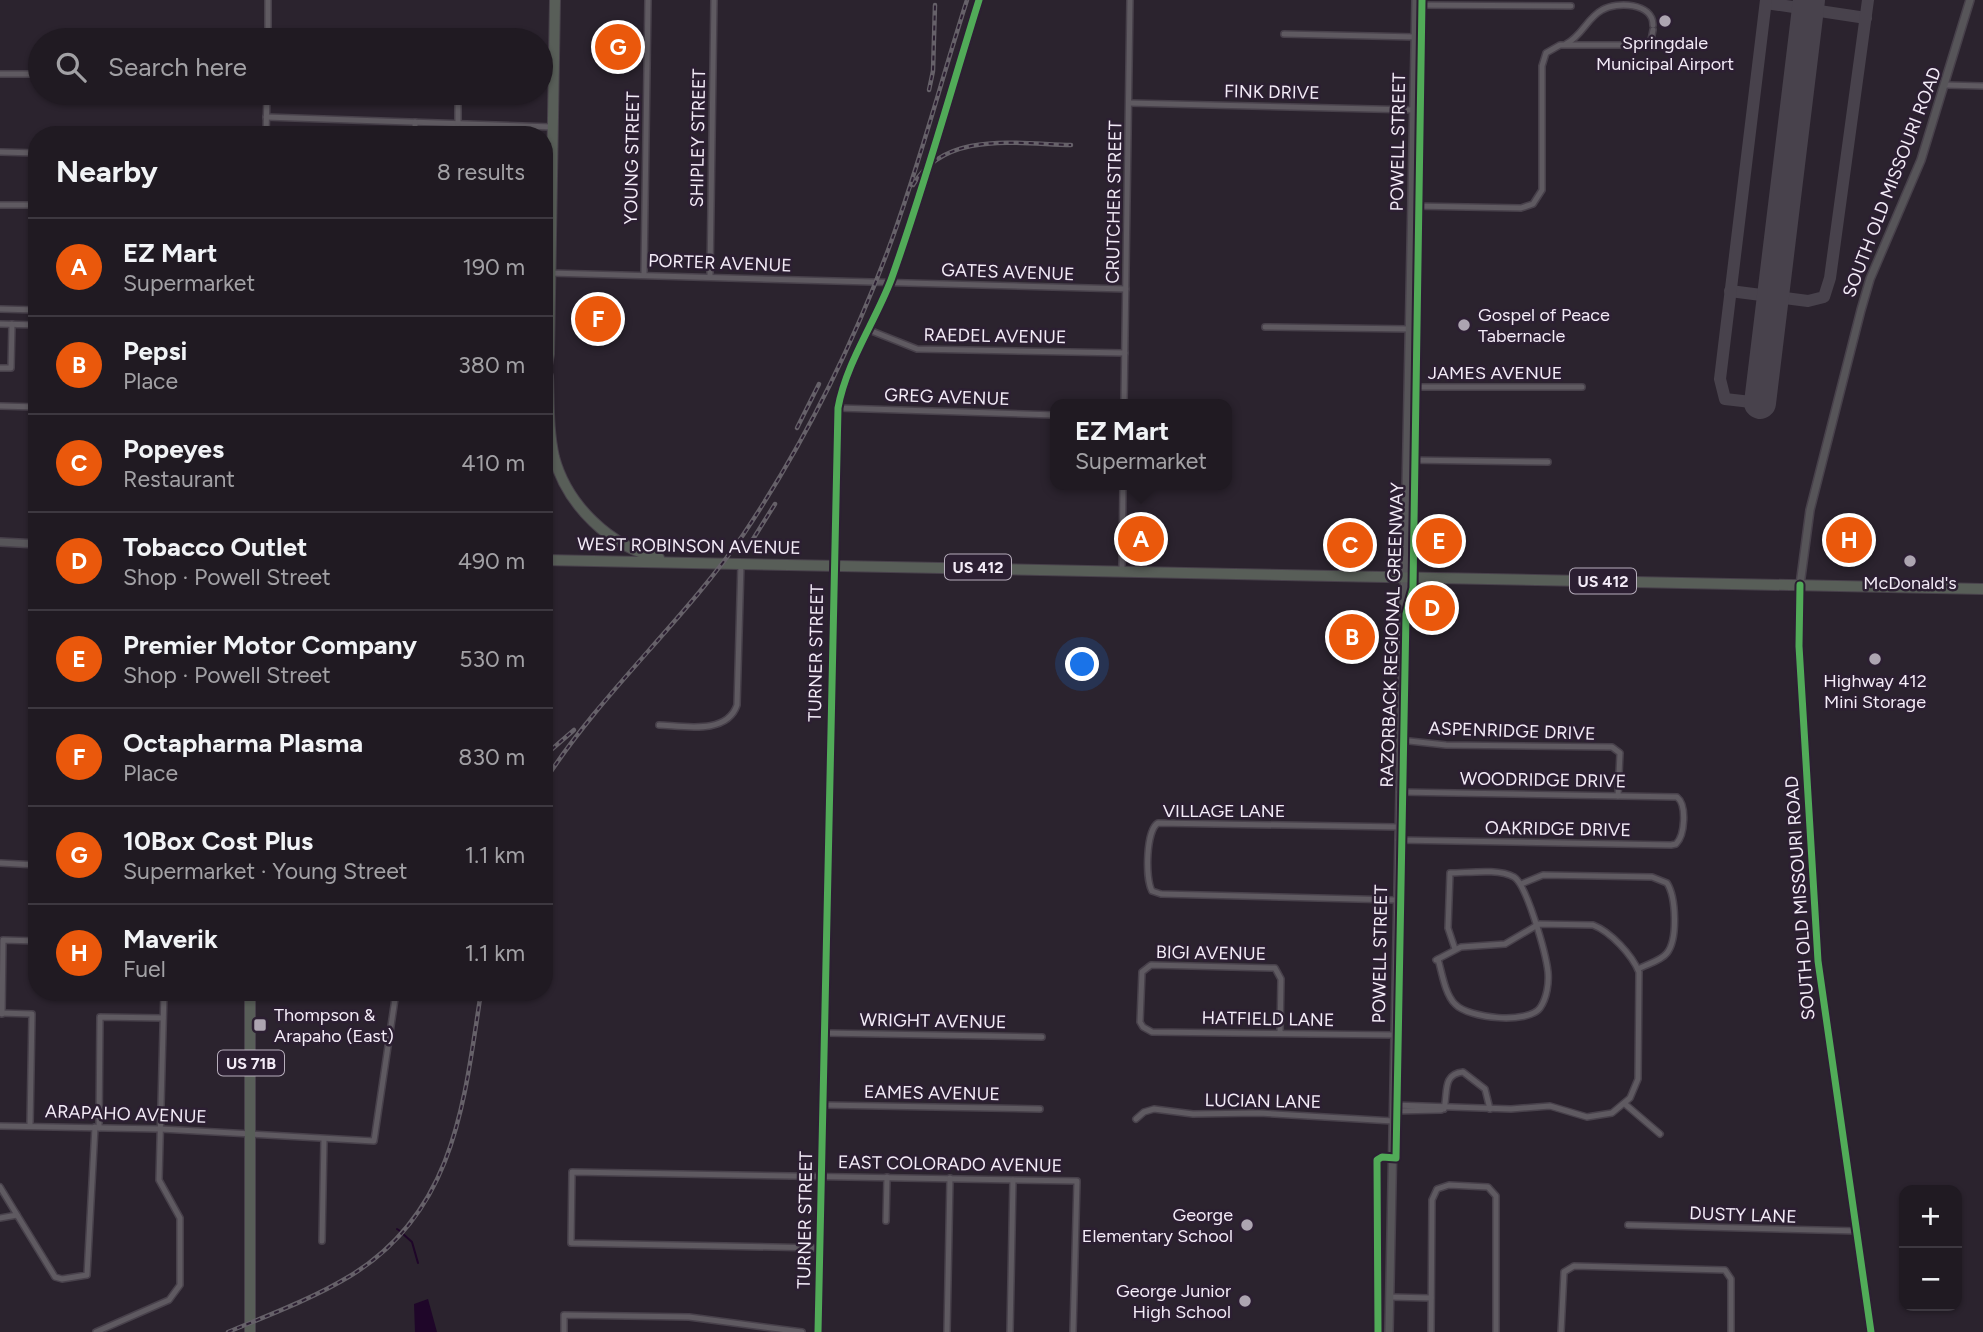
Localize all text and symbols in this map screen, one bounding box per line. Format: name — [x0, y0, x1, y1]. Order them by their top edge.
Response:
marker: Springdale Municipal Airport — [1657, 13, 1673, 29]
pin: G — [595, 21, 641, 73]
search box — [28, 28, 553, 105]
place label: Springdale Municipal Airport — [1596, 32, 1734, 75]
icon: search — [52, 48, 90, 86]
text: Search here — [108, 51, 247, 83]
street label: SOUTH OLD MISSOURI ROAD — [1838, 64, 1946, 300]
street label: SHIPLEY STREET — [686, 68, 710, 208]
street label: POWELL STREET — [1386, 72, 1410, 212]
street label: FINK DRIVE — [1224, 80, 1320, 104]
street label: YOUNG STREET — [620, 91, 644, 225]
street label: CRUTCHER STREET — [1102, 120, 1126, 284]
text: Nearby — [56, 153, 158, 190]
text: 8 results — [437, 158, 525, 186]
text: EZ Mart — [123, 237, 217, 269]
street label: PORTER AVENUE — [648, 249, 792, 277]
text: A — [71, 253, 87, 281]
text: 190 m — [462, 253, 525, 281]
street label: GATES AVENUE — [941, 259, 1075, 285]
text: Supermarket — [123, 269, 255, 297]
pin: F — [575, 293, 621, 345]
place label: Gospel of Peace Tabernacle — [1478, 304, 1610, 347]
marker: Gospel of Peace Tabernacle — [1456, 317, 1472, 333]
street label: RAEDEL AVENUE — [923, 324, 1067, 348]
text: Pepsi — [123, 335, 187, 367]
text: B — [72, 351, 86, 379]
text: 380 m — [458, 351, 525, 379]
street label: JAMES AVENUE — [1428, 362, 1562, 384]
text: Place — [123, 367, 178, 395]
street label: GREG AVENUE — [884, 384, 1010, 410]
popup — [1050, 399, 1232, 490]
text: EZ Mart — [1075, 415, 1169, 447]
text: Popeyes — [123, 433, 224, 465]
text: Supermarket — [1075, 447, 1207, 475]
text: C — [71, 449, 87, 477]
text: 410 m — [461, 449, 525, 477]
text: Restaurant — [123, 465, 235, 493]
street label: RAZORBACK REGIONAL GREENWAY — [1376, 482, 1408, 788]
pin: A — [1118, 513, 1164, 565]
pin: H — [1826, 514, 1872, 566]
pin: E — [1416, 515, 1462, 567]
pin: C — [1327, 519, 1373, 571]
text: Tobacco Outlet — [123, 531, 308, 563]
street label: WEST ROBINSON AVENUE — [577, 533, 801, 559]
text: D — [71, 547, 87, 575]
text: 490 m — [458, 547, 525, 575]
marker: McDonald's — [1902, 553, 1918, 569]
road number: US 412 — [945, 554, 1011, 580]
text: Shop · Powell Street — [123, 563, 331, 591]
road number: US 412 — [1570, 568, 1636, 594]
place label: McDonald's — [1863, 572, 1957, 594]
pin: D — [1409, 582, 1455, 634]
street label: TURNER STREET — [804, 584, 828, 722]
pin: B — [1329, 611, 1375, 663]
text: Premier Motor Company — [123, 629, 417, 661]
text: E — [72, 645, 86, 673]
text: 530 m — [459, 645, 525, 673]
your location — [1065, 647, 1099, 681]
marker: Highway 412 Mini Storage — [1867, 651, 1883, 667]
text: Shop · Powell Street — [123, 661, 331, 689]
place label: Highway 412 Mini Storage — [1823, 670, 1927, 713]
street label: ASPENRIDGE DRIVE — [1428, 717, 1596, 745]
text: Octapharma Plasma — [123, 727, 363, 759]
text: F — [73, 743, 85, 771]
text: 830 m — [458, 743, 525, 771]
text: Place — [123, 759, 178, 787]
street label: WOODRIDGE DRIVE — [1460, 768, 1626, 792]
street label: SOUTH OLD MISSOURI ROAD — [1780, 775, 1820, 1021]
street label: VILLAGE LANE — [1163, 800, 1285, 822]
street label: OAKRIDGE DRIVE — [1485, 817, 1631, 841]
text: 10Box Cost Plus — [123, 825, 313, 857]
text: G — [70, 841, 88, 869]
text: 1.1 km — [465, 841, 525, 869]
text: Supermarket · Young Street — [123, 857, 407, 885]
street label: POWELL STREET — [1368, 884, 1392, 1024]
text: Maverik — [123, 923, 218, 955]
text: H — [70, 939, 88, 967]
text: 1.1 km — [465, 939, 525, 967]
street label: BIGI AVENUE — [1156, 941, 1266, 965]
text: Fuel — [123, 955, 166, 983]
place label: Thompson & Arapaho (East) — [274, 1004, 394, 1047]
street label: HATFIELD LANE — [1201, 1007, 1335, 1031]
street label: WRIGHT AVENUE — [859, 1009, 1007, 1033]
marker: Thompson & Arapaho (East) — [252, 1017, 268, 1033]
road number: US 71B — [218, 1050, 284, 1076]
street label: EAMES AVENUE — [864, 1081, 1000, 1105]
street label: LUCIAN LANE — [1204, 1089, 1322, 1113]
street label: ARAPAHO AVENUE — [45, 1100, 207, 1128]
street label: TURNER STREET — [793, 1151, 817, 1289]
street label: EAST COLORADO AVENUE — [838, 1151, 1062, 1177]
map controls — [1899, 1185, 1962, 1311]
button: + — [1899, 1185, 1962, 1248]
street label: DUSTY LANE — [1689, 1202, 1797, 1228]
place label: George Elementary School — [1082, 1204, 1233, 1247]
marker: George Elementary School — [1239, 1217, 1255, 1233]
button: − — [1899, 1248, 1962, 1311]
place label: George Junior High School — [1116, 1280, 1231, 1323]
marker: George Junior High School — [1237, 1293, 1253, 1309]

